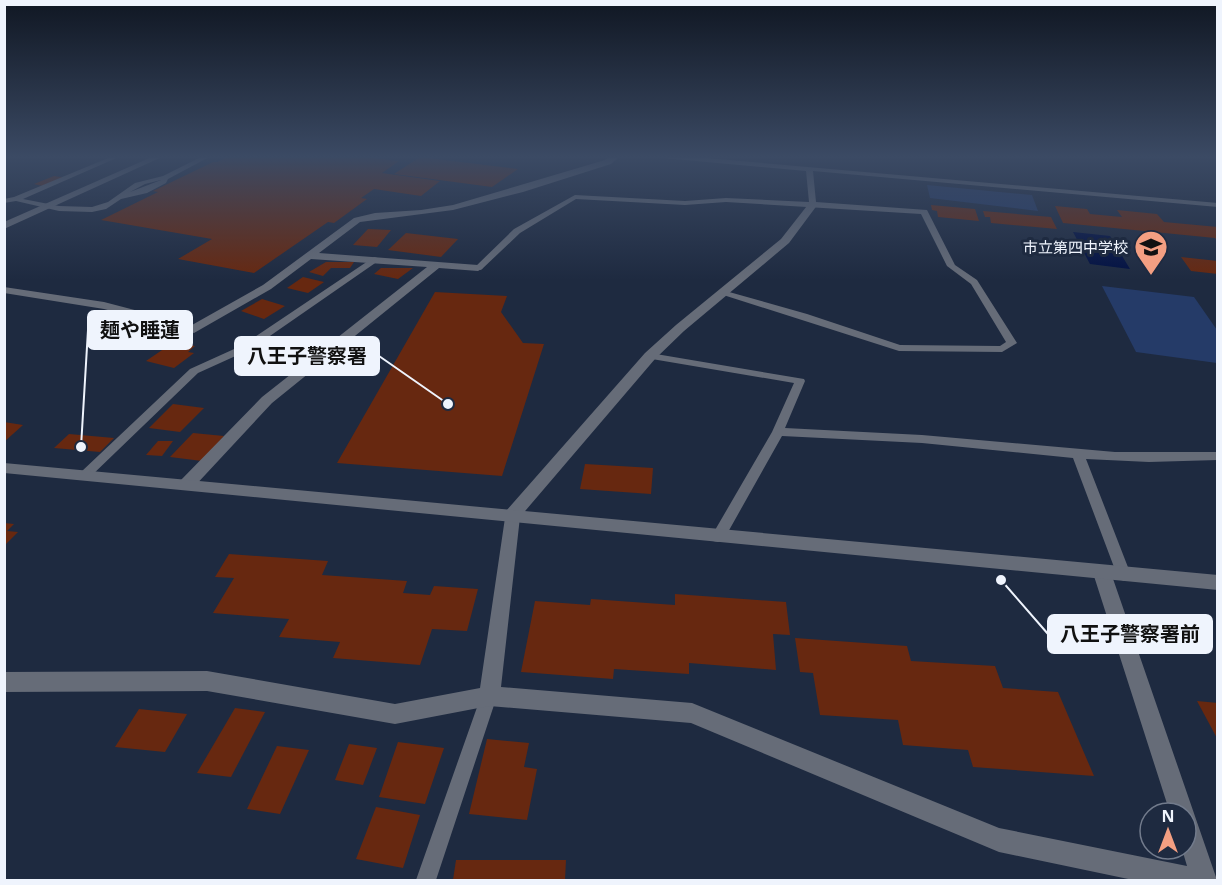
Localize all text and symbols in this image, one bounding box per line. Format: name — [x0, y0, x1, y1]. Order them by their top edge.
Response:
school or university icon: 市立第四中学校 — [1133, 229, 1169, 276]
place label: 市立第四中学校 — [1023, 237, 1128, 257]
callout: 麺や睡蓮 — [88, 311, 192, 349]
text: 麺や睡蓮 — [100, 316, 180, 343]
callout: 八王子警察署 — [235, 337, 379, 375]
text: 八王子警察署 — [247, 342, 367, 369]
callout: 八王子警察署前 — [1048, 615, 1212, 653]
text: 八王子警察署前 — [1060, 620, 1200, 647]
north arrow — [1138, 801, 1198, 861]
text: N — [1161, 805, 1175, 827]

